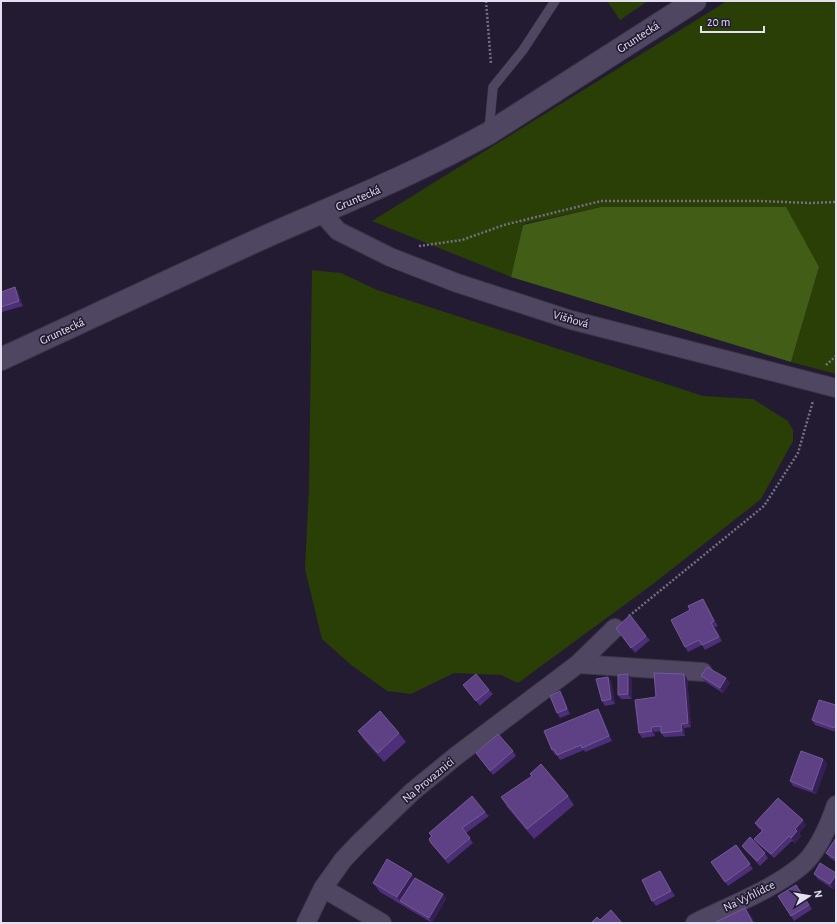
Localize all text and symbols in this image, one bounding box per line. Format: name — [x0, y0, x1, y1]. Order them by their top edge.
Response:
scale bar — [701, 8, 764, 34]
text: 20 m — [707, 16, 730, 28]
street label: Gruntecká — [615, 19, 662, 55]
street label: Gruntecká — [334, 183, 383, 213]
street label: Višňová — [552, 308, 591, 330]
street label: Gruntecká — [38, 315, 87, 347]
street label: Na Provaznici — [400, 755, 456, 805]
north arrow — [789, 876, 829, 916]
street label: Na Vyhlídce — [721, 878, 777, 914]
text: N — [812, 889, 824, 899]

